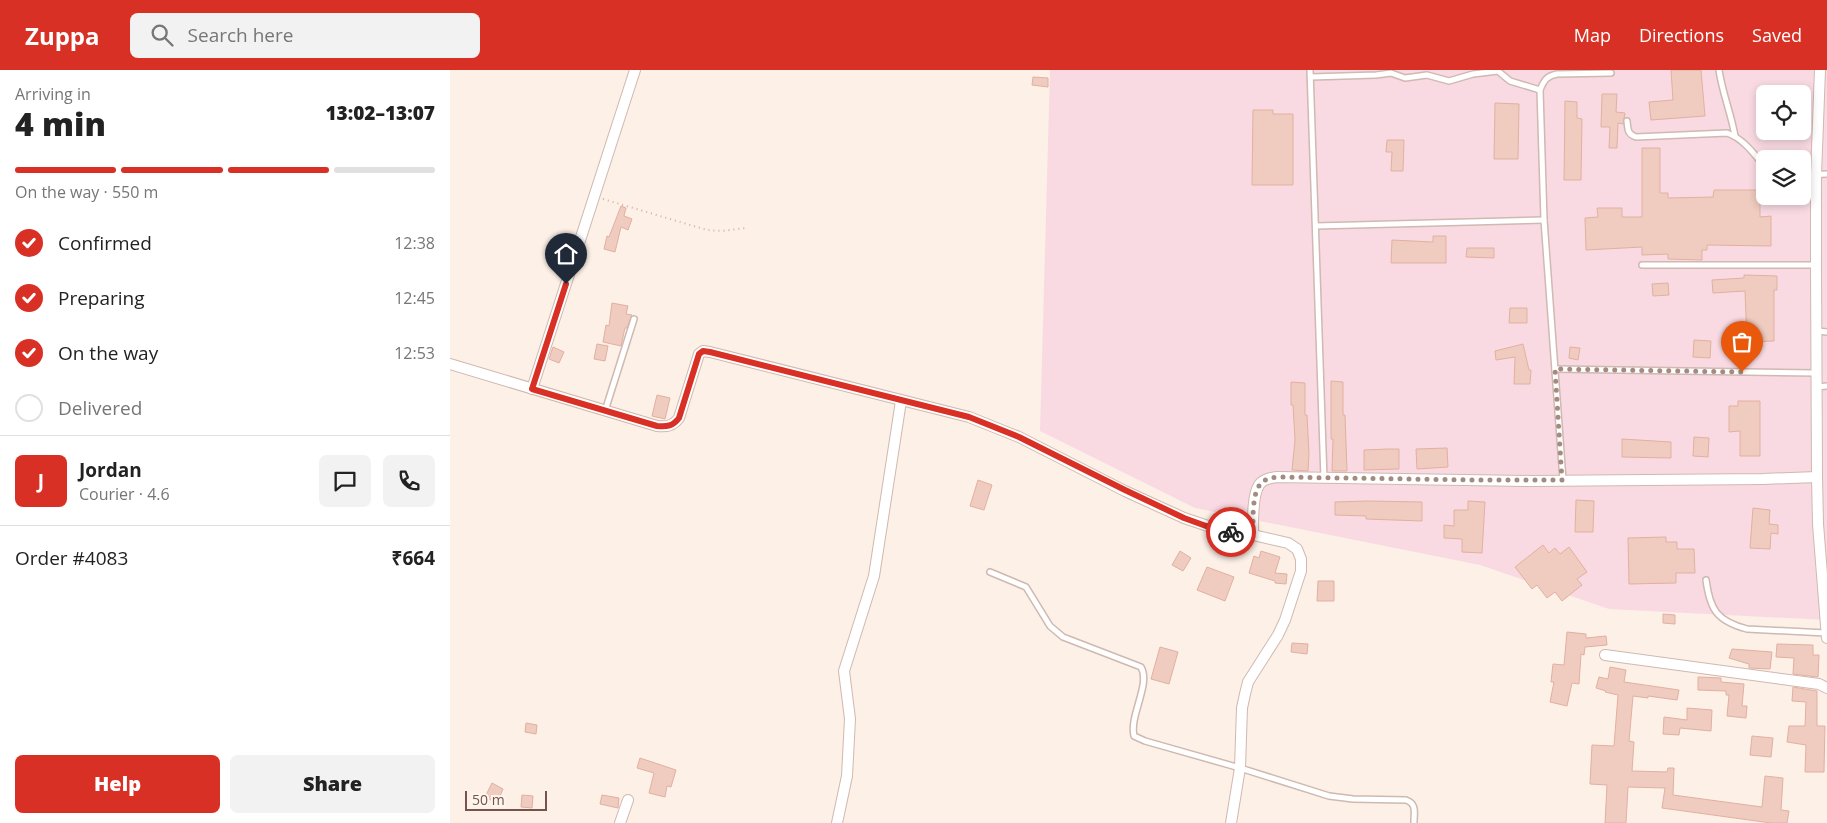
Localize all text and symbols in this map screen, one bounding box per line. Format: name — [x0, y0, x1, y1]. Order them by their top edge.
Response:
search box — [130, 13, 480, 58]
text: Zuppa — [25, 19, 100, 52]
icon: search — [148, 21, 176, 49]
text: Search here — [188, 22, 293, 48]
text: Map — [1574, 23, 1611, 47]
text: Directions — [1639, 23, 1724, 47]
text: Saved — [1752, 23, 1802, 47]
text: Arriving in — [15, 83, 91, 105]
map controls — [1756, 85, 1811, 205]
button: locate — [1756, 85, 1811, 140]
text: 13:02–13:07 — [325, 100, 435, 126]
text: 4 min — [15, 102, 106, 145]
button: layers — [1756, 150, 1811, 205]
text: On the way · 550 m — [15, 181, 158, 203]
icon: check — [15, 229, 43, 257]
text: Confirmed — [58, 230, 152, 256]
text: 12:38 — [394, 232, 435, 254]
pin — [545, 233, 587, 284]
icon: home — [552, 240, 580, 268]
icon: check — [15, 284, 43, 312]
text: Preparing — [58, 285, 145, 311]
text: 12:45 — [394, 287, 435, 309]
pin — [1721, 321, 1763, 372]
icon: bag — [1728, 328, 1756, 356]
icon: check — [15, 339, 43, 367]
text: On the way — [58, 340, 158, 366]
text: 12:53 — [394, 342, 435, 364]
text: Delivered — [58, 395, 142, 421]
button: chat — [319, 455, 371, 507]
button: phone — [383, 455, 435, 507]
text: Jordan — [79, 457, 142, 483]
text: J — [38, 468, 44, 494]
text: Courier · 4.6 — [79, 483, 170, 505]
courier — [1206, 507, 1256, 557]
icon: bike — [1217, 518, 1245, 546]
text: Order #4083 — [15, 545, 128, 571]
text: ₹664 — [392, 545, 435, 571]
button: Help — [15, 755, 220, 813]
button: Share — [230, 755, 435, 813]
scale bar — [465, 788, 548, 811]
text: 50 m — [472, 790, 505, 809]

